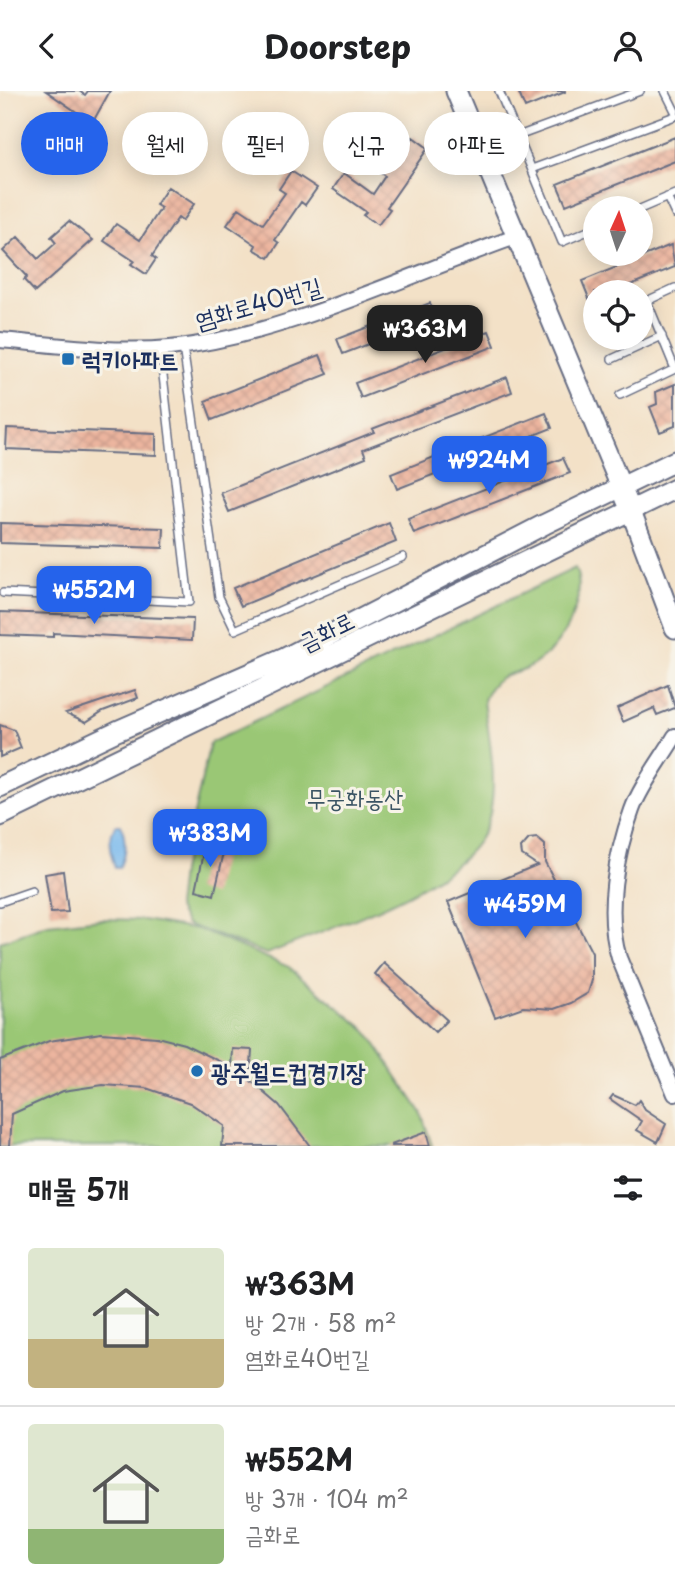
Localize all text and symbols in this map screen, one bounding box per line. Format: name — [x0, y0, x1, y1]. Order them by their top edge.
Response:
text: Doorstep — [264, 22, 411, 70]
icon: back — [28, 27, 66, 65]
icon: person — [609, 27, 647, 65]
chip: 매매 — [21, 112, 108, 175]
chip: 월세 — [122, 112, 208, 175]
chip: 필터 — [222, 112, 309, 175]
chip: 신규 — [323, 112, 410, 175]
chip: 아파트 — [424, 112, 529, 175]
north arrow — [583, 196, 653, 266]
map controls — [583, 196, 653, 350]
street label: 염화로40번길 — [191, 267, 325, 337]
button: locate — [583, 280, 653, 350]
pin: ₩363M — [376, 306, 474, 365]
text: ₩363M — [383, 310, 467, 345]
place label: 럭키아파트 — [82, 341, 179, 377]
marker: 럭키아파트 — [60, 351, 76, 367]
pin: ₩924M — [440, 437, 538, 496]
text: ₩924M — [448, 441, 530, 476]
pin: ₩552M — [45, 567, 143, 626]
text: ₩552M — [53, 571, 135, 606]
street label: 금화로 — [292, 601, 360, 659]
park label: 무궁화동산 — [307, 779, 403, 815]
pin: ₩383M — [161, 809, 259, 869]
text: ₩383M — [169, 814, 251, 849]
pin: ₩459M — [476, 881, 574, 940]
text: ₩459M — [484, 885, 566, 920]
place label: 광주월드컵경기장 — [211, 1053, 366, 1089]
marker: 광주월드컵경기장 — [189, 1063, 205, 1079]
text: 매물 5개 — [28, 1166, 129, 1211]
icon: filters — [609, 1169, 647, 1207]
text: ₩363M — [245, 1260, 355, 1305]
icon: home — [84, 1276, 168, 1360]
text: 방 2개 · 58 m² — [245, 1305, 397, 1340]
text: 염화로40번길 — [245, 1340, 370, 1375]
text: ₩552M — [245, 1436, 353, 1481]
icon: home — [84, 1452, 168, 1536]
text: 방 3개 · 104 m² — [245, 1481, 409, 1516]
text: 금화로 — [245, 1516, 301, 1551]

